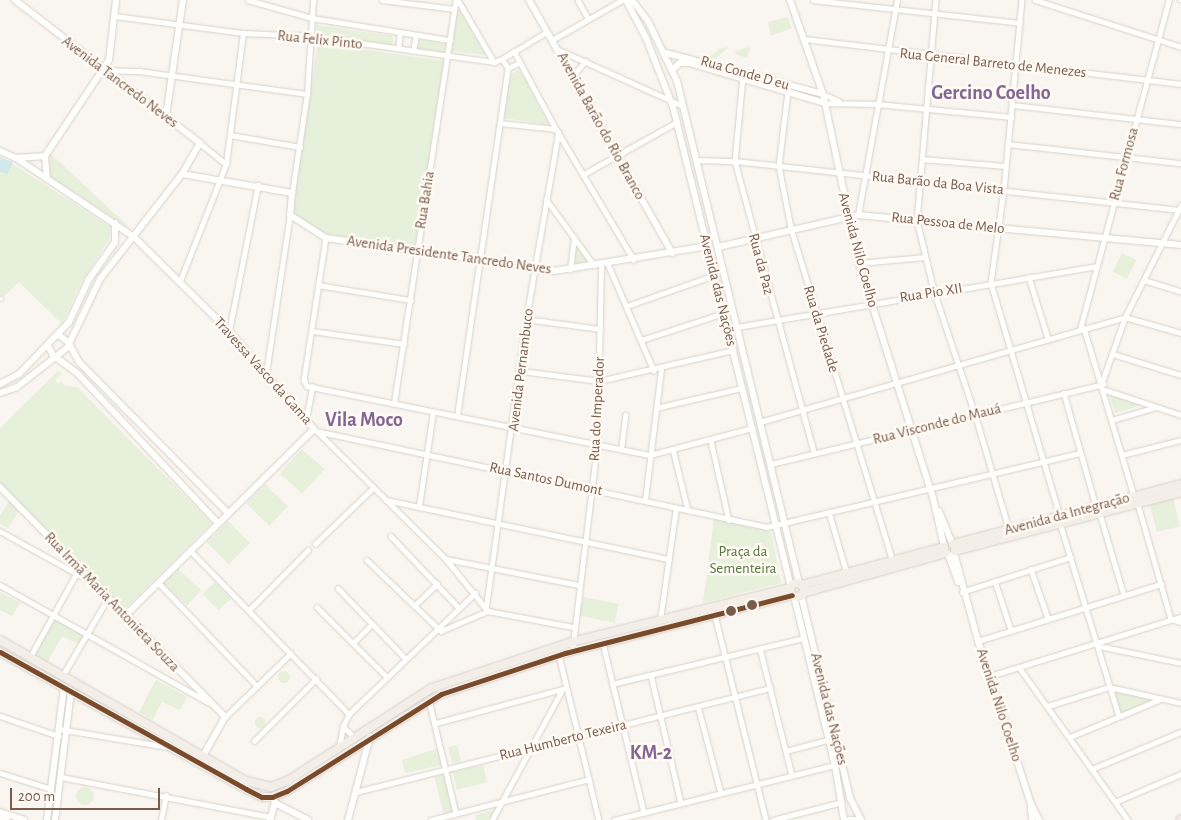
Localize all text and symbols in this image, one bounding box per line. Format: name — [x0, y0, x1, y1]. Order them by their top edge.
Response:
street label: Rua Felix Pinto — [277, 27, 363, 53]
street label: Avenida Tancredo Neves — [58, 32, 182, 132]
street label: Rua General Barreto de Menezes — [899, 44, 1087, 82]
street label: Avenida Barão do Rio Branco — [553, 49, 649, 203]
street label: Rua Conde D eu — [699, 52, 791, 94]
district label: Gercino Coelho — [931, 81, 1051, 105]
street label: Rua Formosa — [1106, 125, 1142, 203]
street label: Rua Barão da Boa Vista — [871, 167, 1005, 199]
street label: Rua Bahia — [412, 170, 438, 230]
street label: Avenida Nilo Coelho — [834, 191, 882, 309]
street label: Rua Pessoa de Melo — [891, 208, 1005, 238]
street label: Rua da Paz — [744, 231, 778, 297]
street label: Avenida Presidente Tancredo Neves — [346, 232, 552, 278]
street label: Avenida das Nações — [695, 232, 741, 348]
street label: Rua Pio XII — [898, 279, 964, 307]
street label: Rua da Piedade — [799, 283, 843, 375]
street label: Avenida Pernambuco — [505, 307, 537, 433]
street label: Travessa Vasco da Gama — [210, 313, 316, 429]
street label: Rua do Imperador — [585, 356, 609, 462]
street label: Rua Visconde do Mauá — [871, 399, 1003, 449]
district label: Vila Moco — [325, 408, 403, 432]
street label: Rua Santos Dumont — [488, 458, 604, 500]
street label: Avenida da Integração — [1002, 489, 1132, 539]
street label: Rua Irmã Maria Antonieta Souza — [41, 528, 183, 676]
park label: Praça da Sementeira — [709, 542, 777, 577]
unlabelled marker — [747, 600, 757, 610]
unlabelled marker — [726, 606, 736, 616]
street label: Avenida Nilo Coelho — [972, 646, 1026, 764]
street label: Avenida das Nações — [806, 651, 852, 767]
street label: Rua Humberto Texeira — [498, 716, 628, 764]
district label: KM-2 — [630, 741, 672, 765]
scale bar — [12, 778, 162, 810]
text: 200 m — [18, 789, 55, 804]

